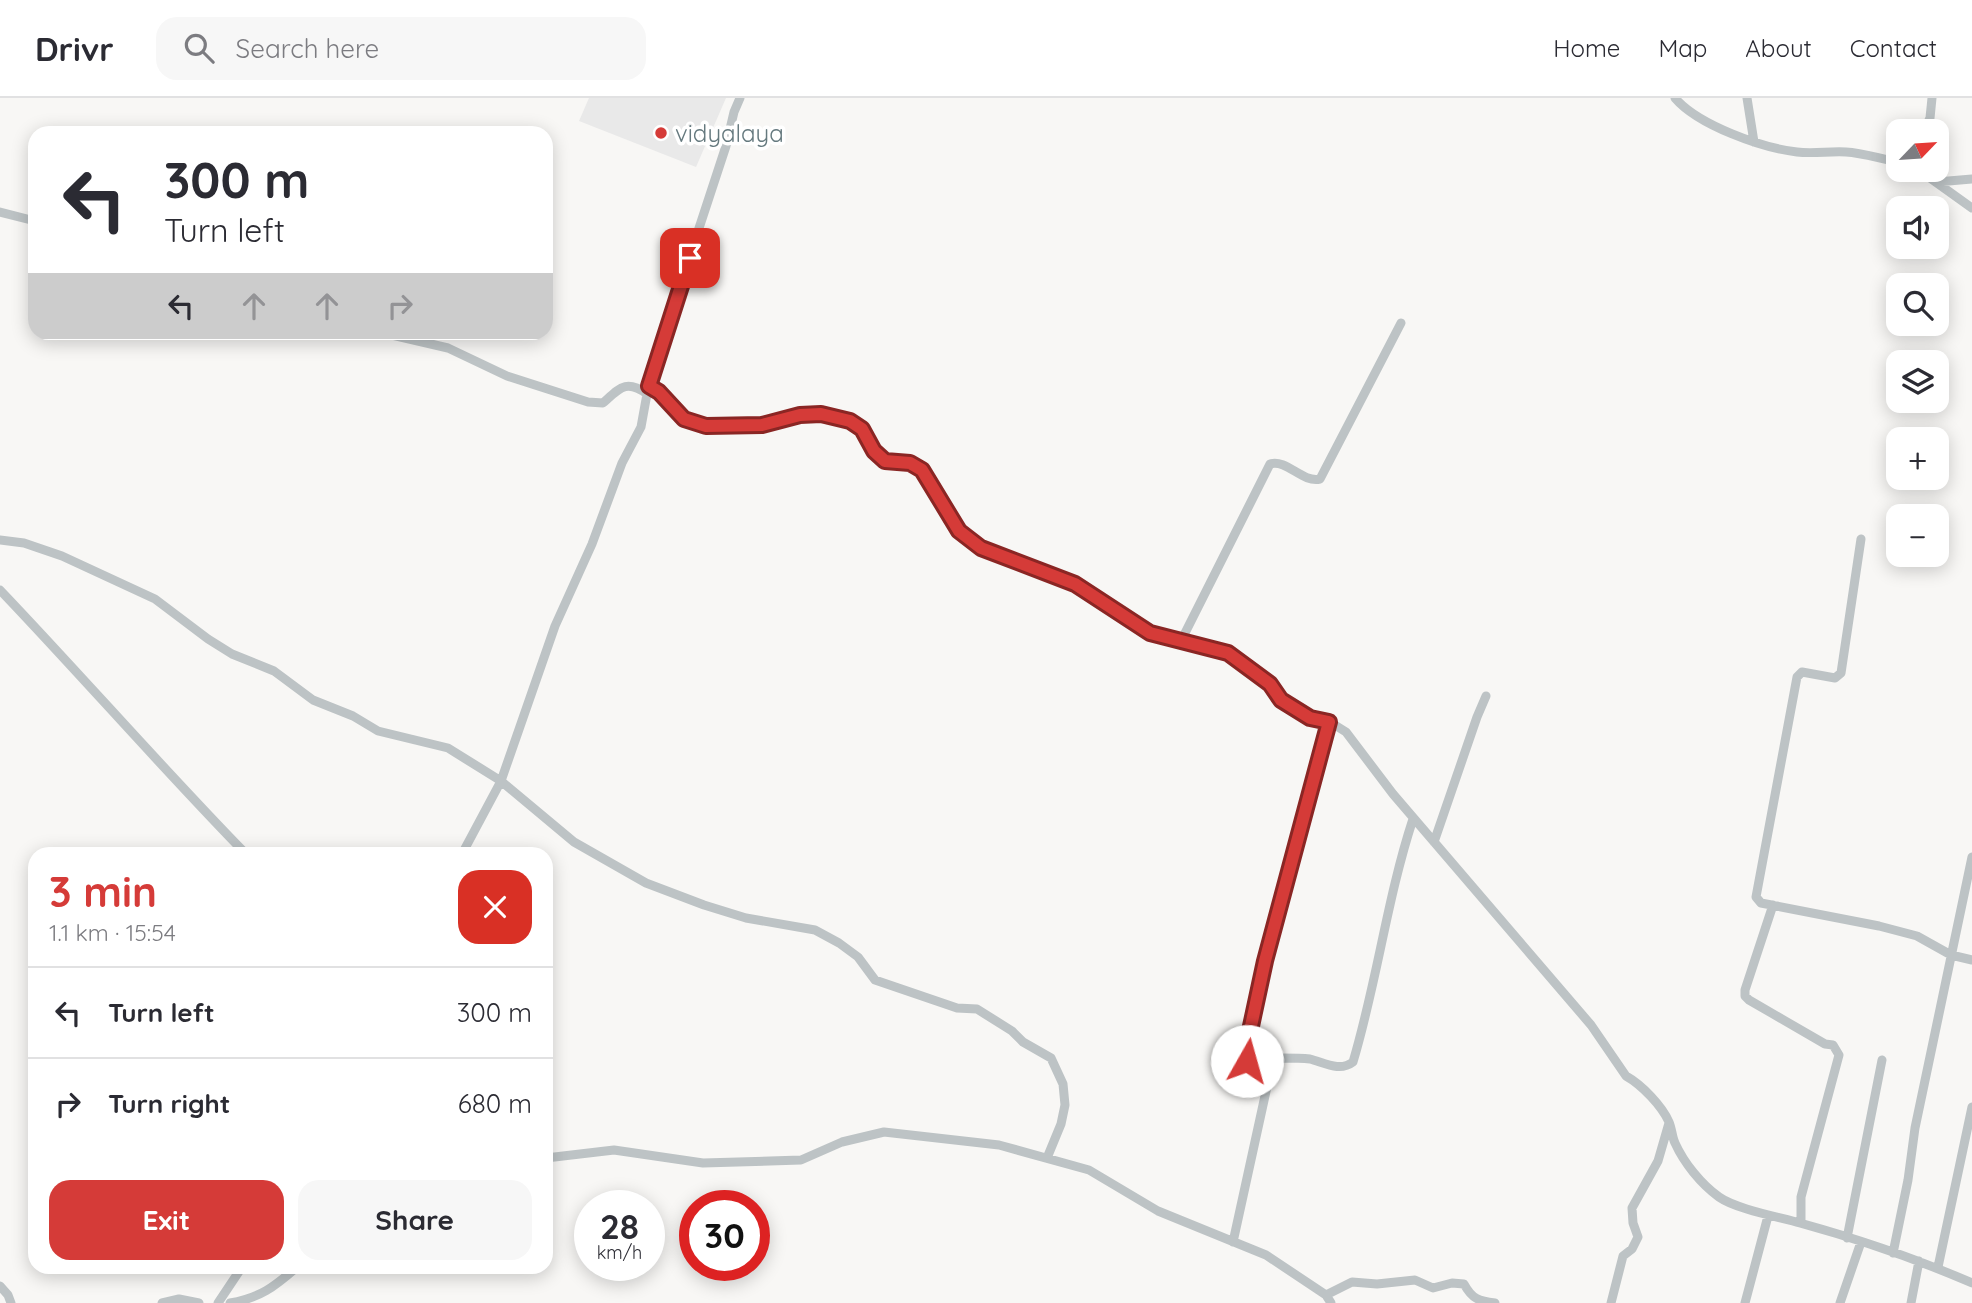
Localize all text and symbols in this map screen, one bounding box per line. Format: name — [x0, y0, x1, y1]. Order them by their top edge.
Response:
search box — [156, 17, 646, 80]
text: Drivr — [35, 28, 114, 69]
icon: search — [180, 29, 218, 67]
text: Search here — [236, 32, 379, 65]
text: Home — [1553, 33, 1620, 63]
text: Map — [1658, 33, 1707, 63]
text: About — [1745, 33, 1812, 63]
text: Contact — [1850, 33, 1937, 63]
place label: vidyalaya — [675, 118, 784, 148]
north arrow — [1886, 119, 1950, 182]
map controls — [1886, 119, 1949, 567]
marker: vidyalaya — [653, 125, 669, 141]
text: 300 m — [164, 149, 309, 210]
icon: left — [49, 154, 140, 245]
button: sound — [1886, 196, 1949, 259]
text: Turn left — [164, 210, 285, 250]
pin — [660, 228, 720, 288]
icon: arrive — [671, 239, 709, 277]
button: search — [1886, 273, 1949, 336]
icon: left — [162, 287, 200, 325]
icon: ahead — [235, 287, 273, 325]
icon: ahead — [308, 287, 346, 325]
icon: right — [381, 287, 419, 325]
button: layers — [1886, 350, 1949, 413]
button: + — [1886, 427, 1949, 490]
button: − — [1886, 504, 1949, 567]
text: 3 min — [49, 865, 157, 918]
button: close — [458, 870, 532, 944]
text: 1.1 km · 15:54 — [49, 918, 176, 947]
icon: left — [49, 994, 87, 1032]
text: Turn left — [108, 996, 215, 1029]
text: 300 m — [457, 996, 532, 1029]
position arrow — [1210, 1024, 1284, 1098]
icon: right — [49, 1085, 87, 1123]
text: Turn right — [108, 1087, 230, 1120]
text: 680 m — [458, 1087, 532, 1120]
button: Exit — [49, 1180, 284, 1260]
button: Share — [298, 1180, 532, 1260]
speed limit sign: 30 — [679, 1190, 770, 1281]
text: 28 — [600, 1204, 639, 1248]
text: km/h — [597, 1241, 642, 1264]

